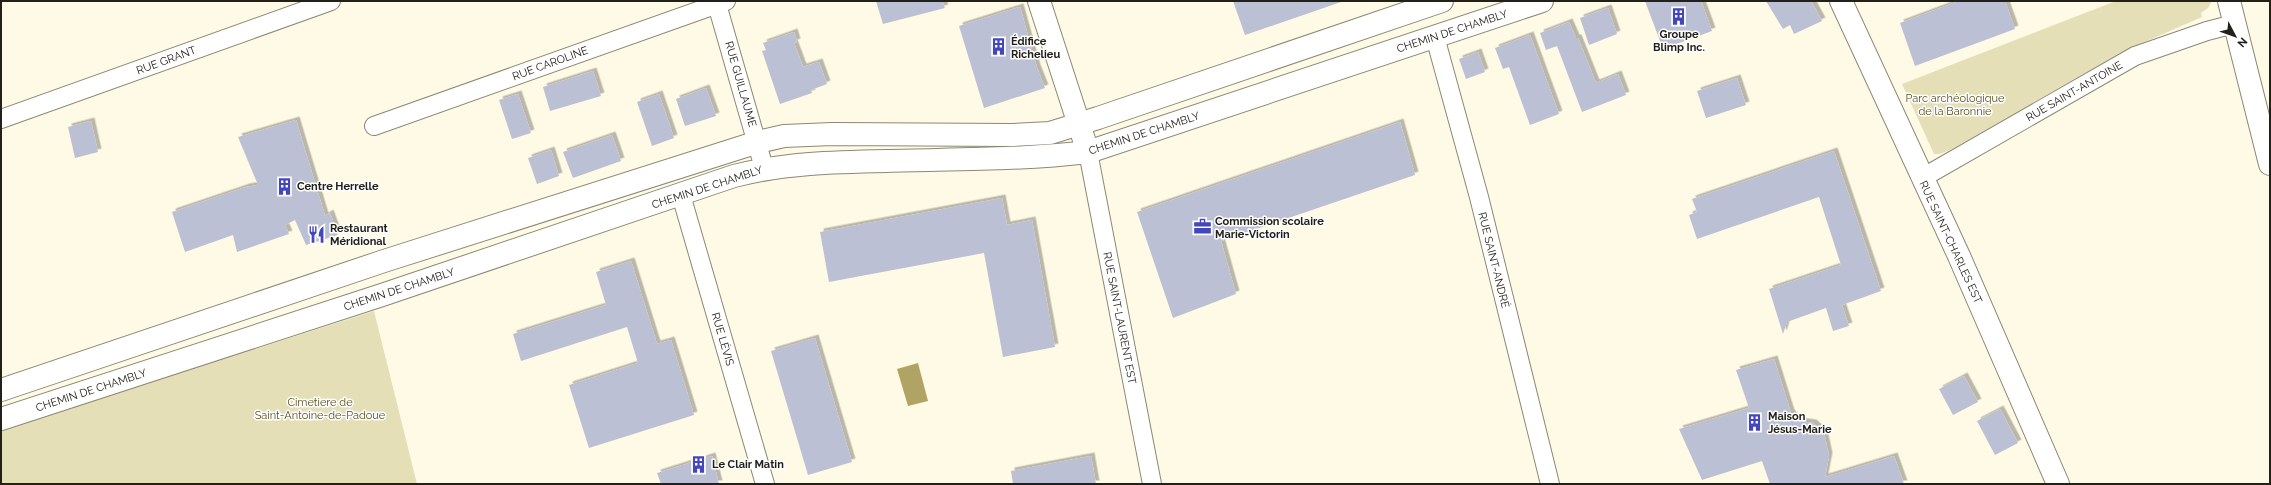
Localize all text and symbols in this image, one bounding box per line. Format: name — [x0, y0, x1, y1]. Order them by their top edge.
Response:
building icon: Groupe Blimp Inc. — [1669, 6, 1689, 26]
street label: CHEMIN DE CHAMBLY — [1395, 7, 1509, 56]
north arrow — [2215, 16, 2255, 56]
place label: Groupe Blimp Inc. — [1653, 28, 1705, 54]
place label: Édifice Richelieu — [1011, 34, 1060, 61]
text: N — [2235, 35, 2250, 50]
building icon: Édifice Richelieu — [988, 37, 1008, 57]
street label: RUE GUILLAUME — [722, 40, 759, 129]
street label: RUE GRANT — [135, 44, 198, 77]
street label: RUE CAROLINE — [511, 44, 590, 83]
street label: RUE SAINT-ANTOINE — [2024, 58, 2125, 124]
park label: Parc archéologique de la Baronnie — [1906, 92, 2005, 118]
street label: CHEMIN DE CHAMBLY — [1087, 109, 1201, 158]
street label: CHEMIN DE CHAMBLY — [650, 163, 764, 212]
building icon: Centre Herrelle — [274, 176, 294, 196]
street label: RUE SAINT-CHARLES EST — [1916, 179, 1985, 306]
place label: Centre Herrelle — [297, 180, 379, 193]
street label: RUE SAINT-ANDRÉ — [1475, 211, 1513, 310]
place label: Commission scolaire Marie-Victorin — [1215, 215, 1324, 241]
office icon: Commission scolaire Marie-Victorin — [1192, 217, 1212, 237]
place label: Restaurant Méridional — [330, 222, 389, 248]
restaurant icon: Restaurant Méridional — [307, 224, 327, 244]
street label: RUE SAINT-LAURENT EST — [1100, 251, 1139, 386]
street label: CHEMIN DE CHAMBLY — [342, 265, 456, 314]
street label: RUE LÉVIS — [709, 311, 737, 368]
street label: CHEMIN DE CHAMBLY — [34, 366, 148, 415]
park label: Cimetiere de Saint-Antoine-de-Padoue — [255, 396, 386, 422]
place label: Maison Jésus-Marie — [1768, 410, 1832, 436]
building icon: Maison Jésus-Marie — [1745, 412, 1765, 432]
building icon: Le Clair Matin — [689, 454, 709, 474]
place label: Le Clair Matin — [712, 458, 784, 471]

